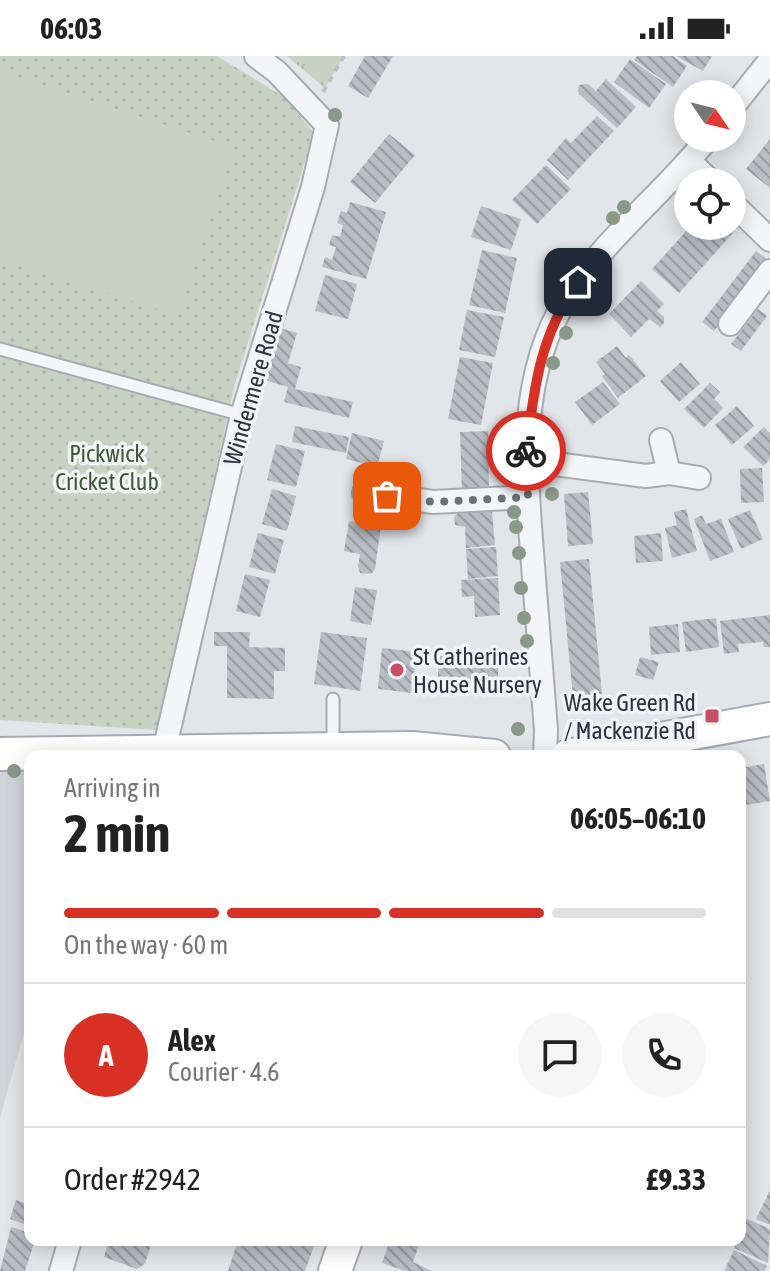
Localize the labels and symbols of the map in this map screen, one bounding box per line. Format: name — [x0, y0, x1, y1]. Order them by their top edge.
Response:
north arrow — [674, 80, 746, 152]
pin — [544, 248, 612, 316]
street label: Windermere Road — [218, 308, 288, 468]
courier — [486, 411, 566, 491]
park label: Pickwick Cricket Club — [55, 440, 159, 495]
pin — [353, 462, 421, 530]
place label: St Catherines House Nursery — [413, 643, 542, 698]
marker: St Catherines House Nursery — [388, 661, 406, 679]
place label: Wake Green Rd / Mackenzie Rd — [564, 689, 696, 744]
marker: Wake Green Rd / Mackenzie Rd — [703, 707, 721, 725]

